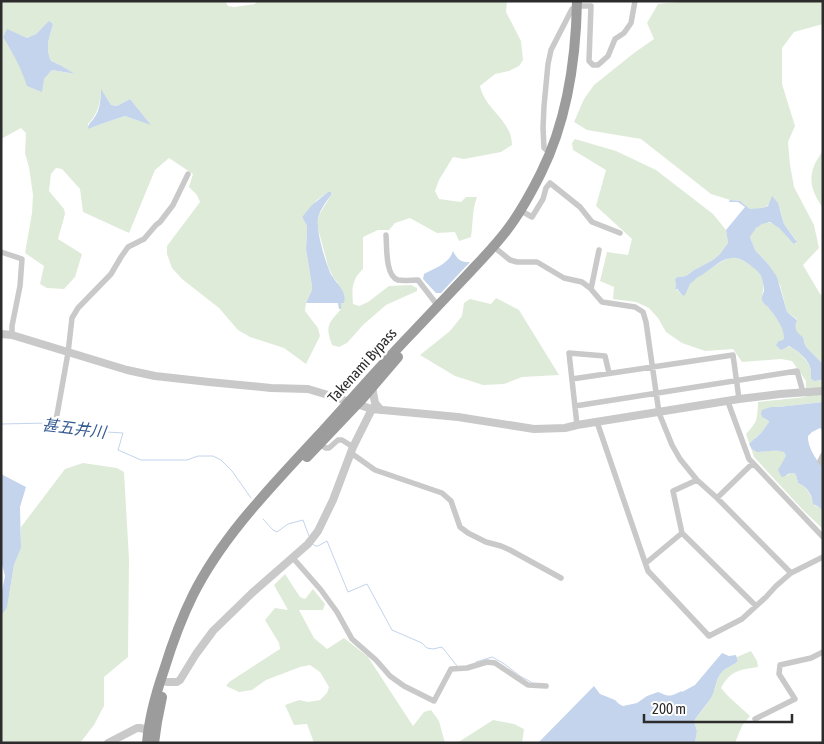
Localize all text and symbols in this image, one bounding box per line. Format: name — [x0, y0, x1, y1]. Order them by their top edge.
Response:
street label: Takenami Bypass — [324, 324, 400, 406]
water label: 甚五井川 — [41, 415, 109, 441]
scale bar — [644, 692, 792, 724]
text: 200 m — [652, 700, 686, 717]

